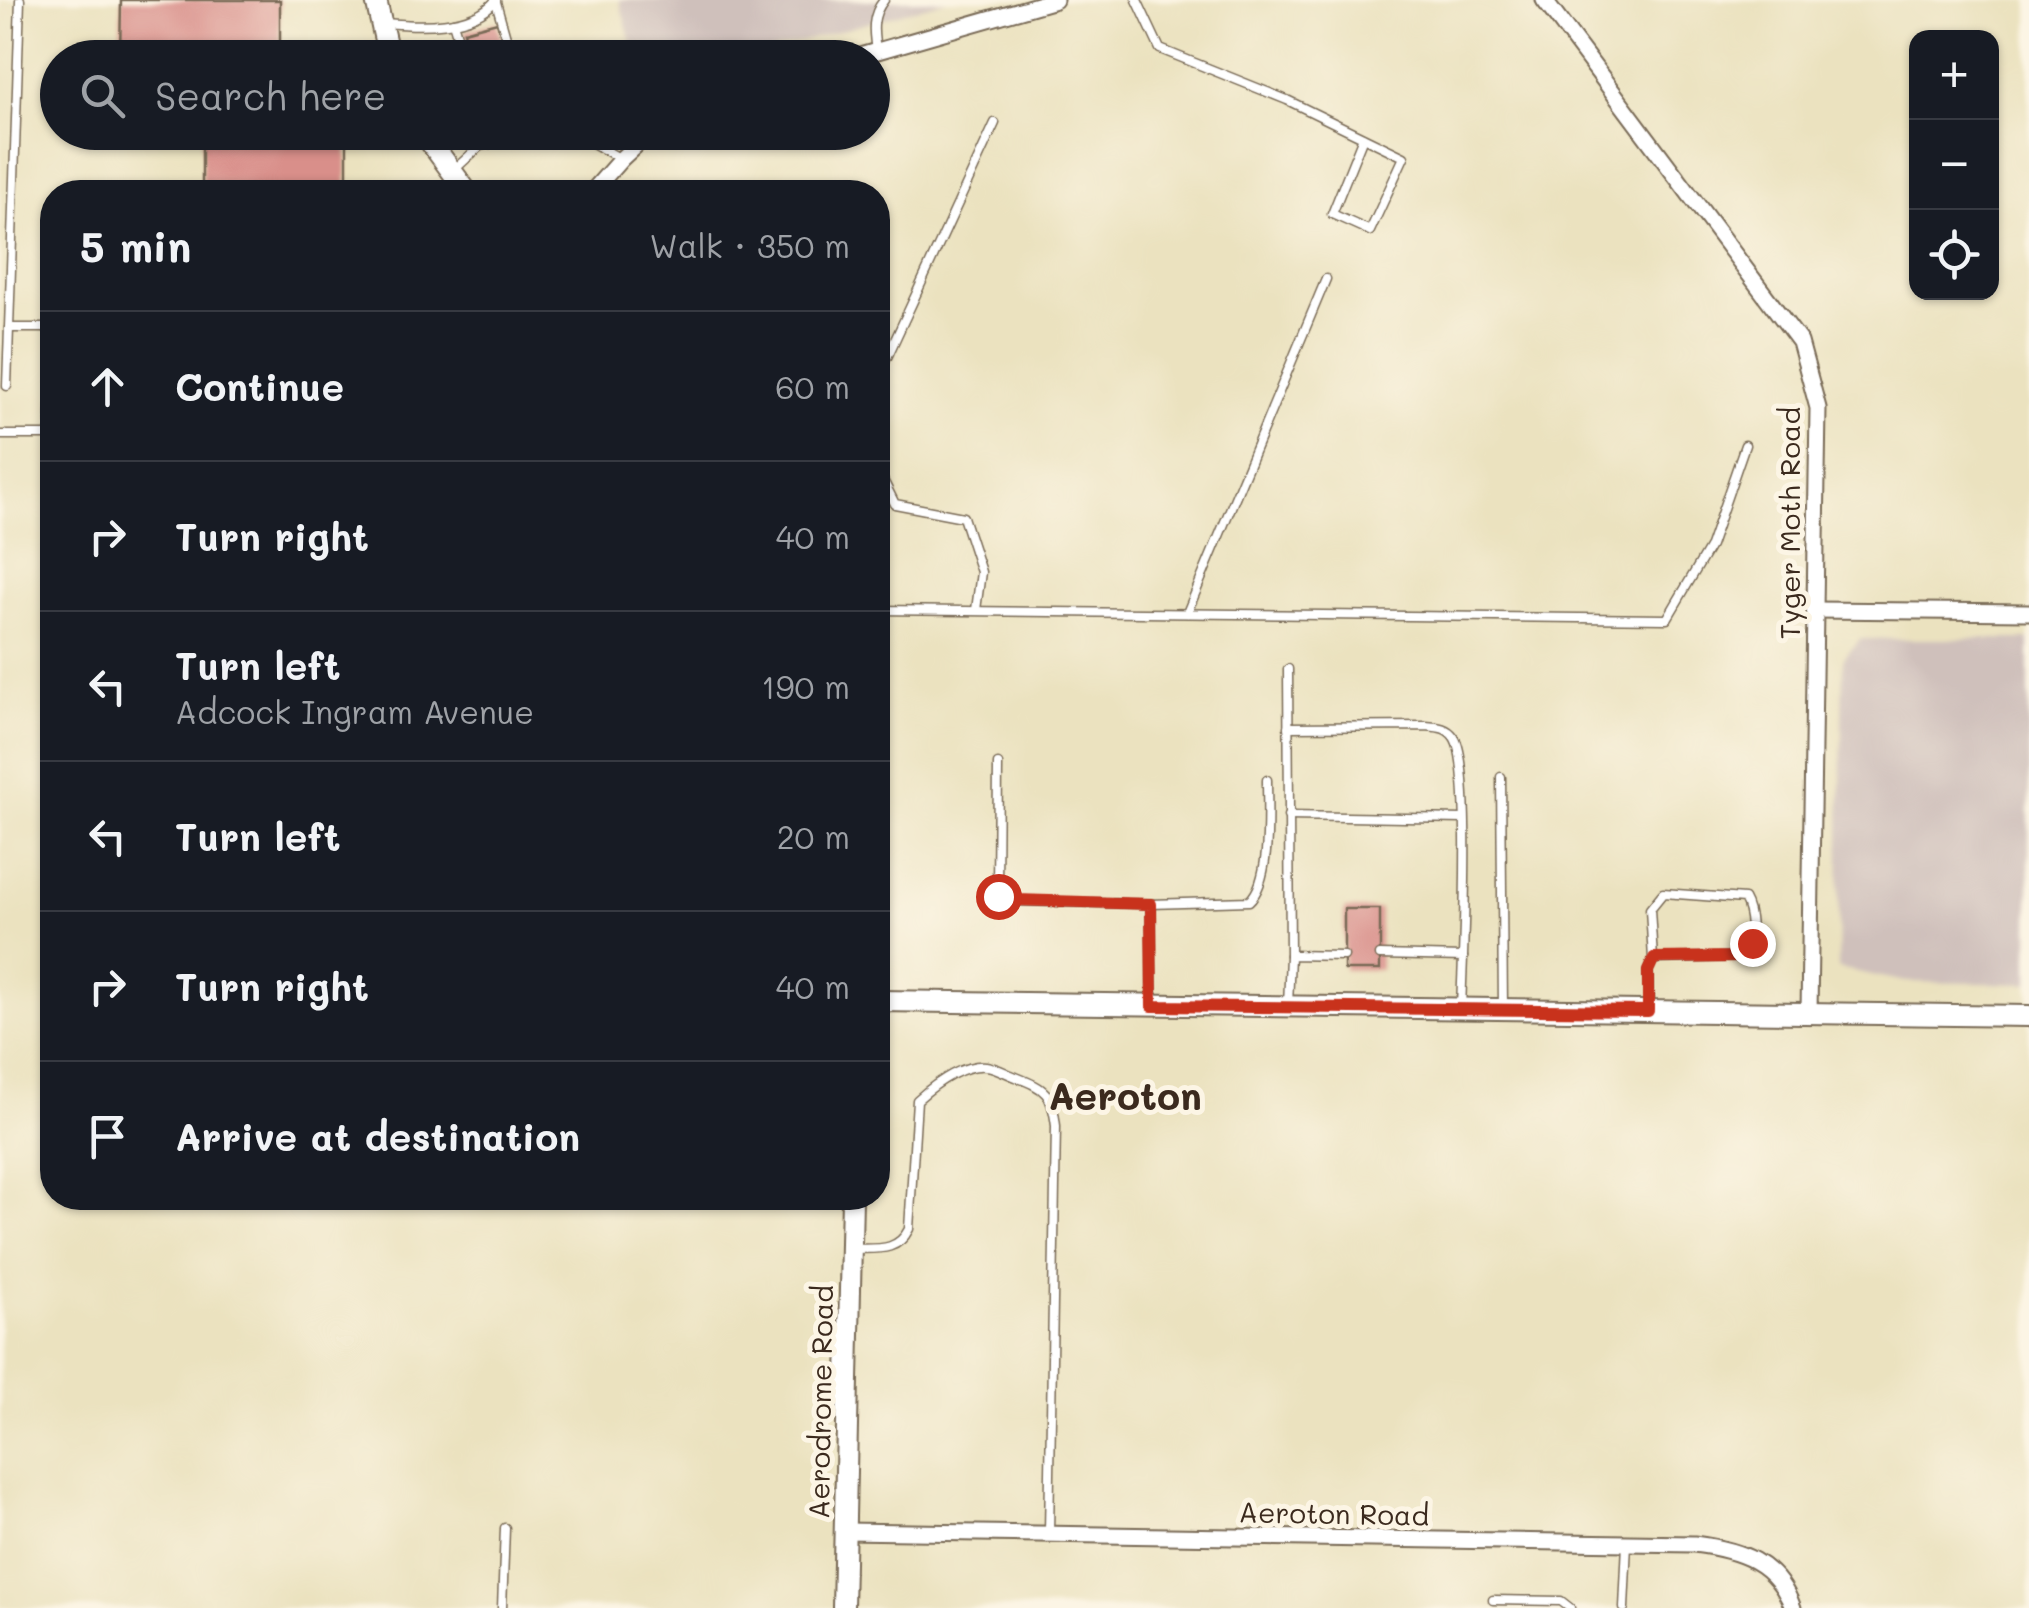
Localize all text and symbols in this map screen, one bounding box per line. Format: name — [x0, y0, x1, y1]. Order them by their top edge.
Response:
map controls — [1909, 30, 1999, 300]
button: + — [1909, 30, 1999, 120]
search box — [40, 40, 890, 150]
icon: search — [75, 68, 130, 123]
text: Search here — [155, 70, 386, 120]
button: − — [1909, 120, 1999, 210]
button: locate — [1909, 210, 1999, 300]
text: 5 min — [80, 218, 191, 273]
text: Walk · 350 m — [650, 224, 850, 266]
icon: ahead — [80, 359, 135, 414]
text: Continue — [175, 361, 344, 411]
text: 60 m — [775, 365, 850, 407]
street label: Tyger Moth Road — [1771, 407, 1807, 639]
icon: right — [80, 509, 135, 564]
text: Turn right — [175, 511, 369, 561]
text: 40 m — [776, 515, 850, 557]
text: Turn left — [175, 640, 341, 690]
icon: left — [80, 659, 135, 714]
text: 190 m — [761, 665, 850, 707]
text: Adcock Ingram Avenue — [175, 690, 534, 732]
icon: left — [80, 809, 135, 864]
text: Turn left — [175, 811, 341, 861]
text: 20 m — [777, 815, 850, 857]
route start — [976, 874, 1022, 920]
route end — [1730, 921, 1776, 967]
icon: right — [80, 959, 135, 1014]
text: Turn right — [175, 961, 369, 1011]
text: 40 m — [776, 965, 850, 1007]
district label: Aeroton — [1048, 1070, 1202, 1120]
icon: arrive — [80, 1109, 135, 1164]
text: Arrive at destination — [175, 1111, 580, 1161]
street label: Aerodrome Road — [800, 1285, 840, 1519]
street label: Aeroton Road — [1238, 1493, 1430, 1533]

